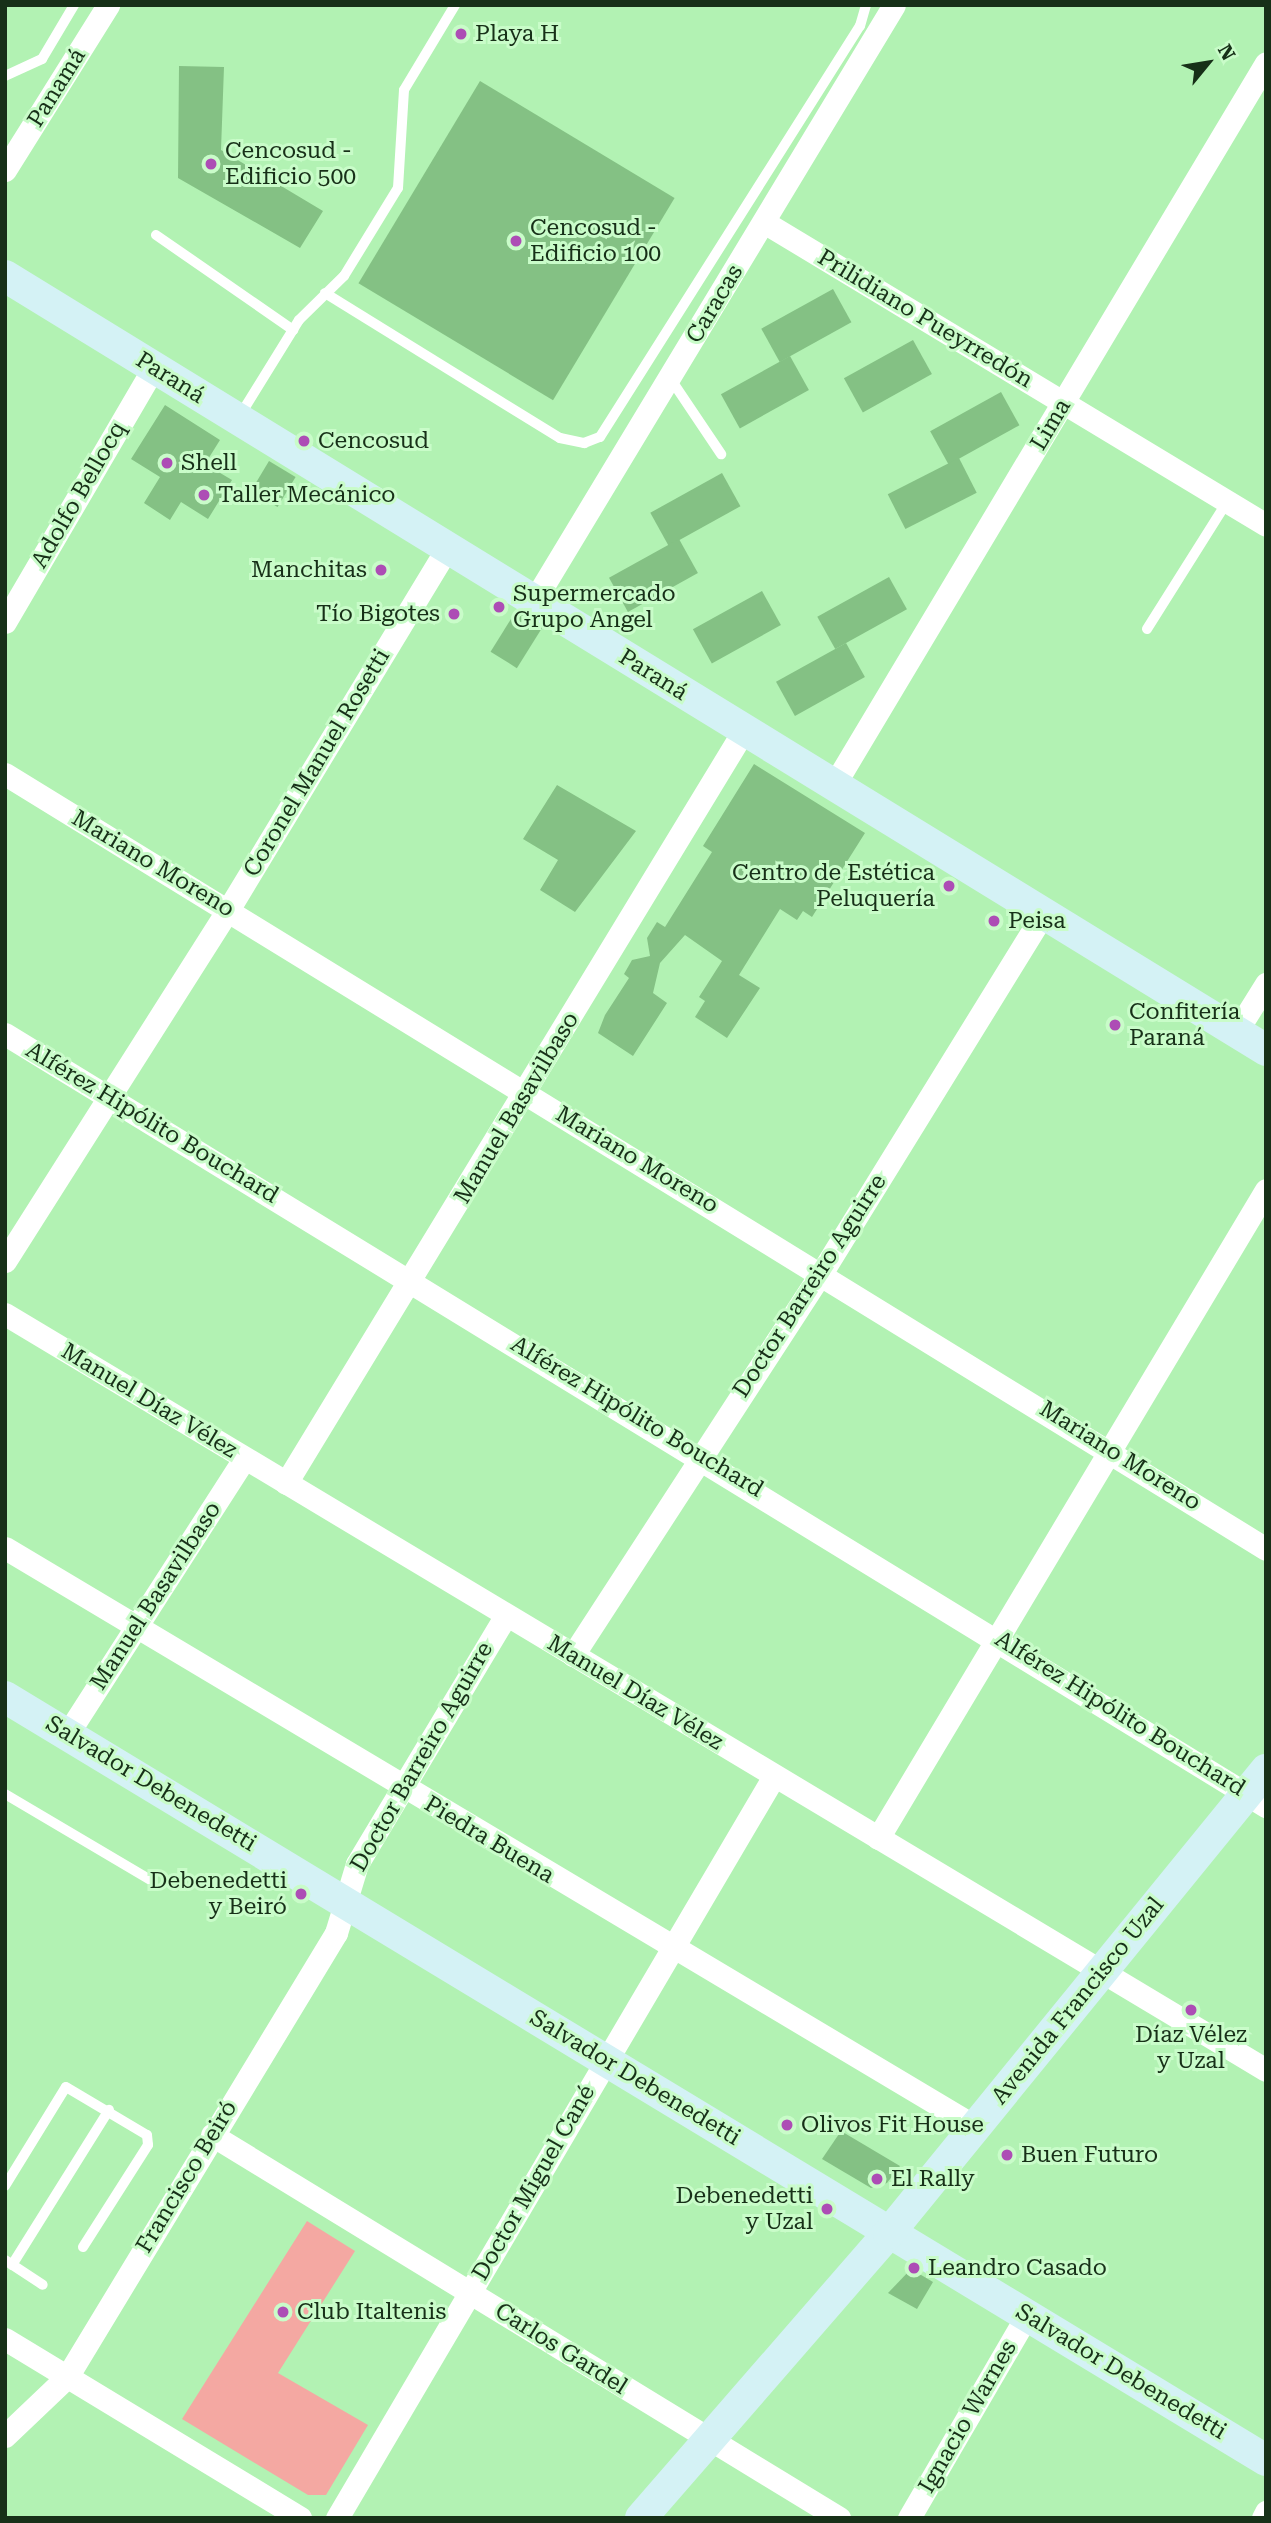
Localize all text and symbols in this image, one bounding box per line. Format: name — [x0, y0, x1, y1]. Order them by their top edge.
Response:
place label: Playa H — [475, 20, 559, 48]
marker: Playa H — [453, 26, 469, 42]
north arrow — [1173, 28, 1243, 98]
text: N — [1213, 40, 1240, 64]
street label: Panamá — [22, 44, 92, 132]
place label: Cencosud - Edificio 500 — [225, 137, 356, 191]
marker: Cencosud - Edificio 500 — [203, 156, 219, 172]
place label: Cencosud - Edificio 100 — [530, 214, 661, 268]
marker: Cencosud - Edificio 100 — [508, 233, 524, 249]
street label: Prilidiano Pueyrredón — [812, 244, 1038, 394]
street label: Caracas — [681, 260, 749, 348]
street label: Paraná — [131, 346, 209, 410]
street label: Lima — [1025, 394, 1077, 456]
street label: Adolfo Bellocq — [26, 417, 132, 573]
place label: Cencosud — [318, 427, 429, 455]
marker: Cencosud — [296, 433, 312, 449]
place label: Shell — [181, 449, 237, 477]
marker: Shell — [159, 455, 175, 471]
place label: Taller Mecánico — [218, 481, 395, 509]
marker: Taller Mecánico — [196, 487, 212, 503]
place label: Manchitas — [251, 556, 367, 584]
marker: Manchitas — [373, 562, 389, 578]
place label: Supermercado Grupo Angel — [513, 580, 676, 634]
marker: Supermercado Grupo Angel — [491, 599, 507, 615]
place label: Tío Bigotes — [316, 600, 440, 628]
marker: Tío Bigotes — [446, 606, 462, 622]
street label: Paraná — [614, 643, 692, 707]
street label: Coronel Manuel Rosetti — [238, 644, 396, 882]
street label: Mariano Moreno — [67, 805, 239, 923]
place label: Centro de Estética Peluquería — [732, 859, 935, 913]
marker: Centro de Estética Peluquería — [941, 878, 957, 894]
place label: Peisa — [1008, 907, 1066, 935]
marker: Peisa — [986, 913, 1002, 929]
place label: Confitería Paraná — [1129, 998, 1240, 1052]
street label: Manuel Basavilbaso — [449, 1007, 585, 1209]
marker: Confitería Paraná — [1107, 1017, 1123, 1033]
street label: Alférez Hipólito Bouchard — [21, 1037, 283, 1209]
street label: Mariano Moreno — [551, 1101, 723, 1219]
street label: Doctor Barreiro Aguirre — [727, 1169, 893, 1403]
street label: Alférez Hipólito Bouchard — [506, 1331, 768, 1503]
street label: Manuel Díaz Vélez — [56, 1338, 242, 1464]
street label: Mariano Moreno — [1034, 1395, 1206, 1517]
street label: Manuel Basavilbaso — [85, 1497, 227, 1695]
street label: Alférez Hipólito Bouchard — [990, 1625, 1250, 1803]
street label: Manuel Díaz Vélez — [542, 1630, 728, 1756]
street label: Doctor Barreiro Aguirre — [345, 1637, 499, 1877]
street label: Salvador Debenedetti — [41, 1710, 261, 1858]
street label: Piedra Buena — [419, 1790, 559, 1890]
place label: Debenedetti y Beiró — [150, 1867, 287, 1921]
marker: Debenedetti y Beiró — [293, 1886, 309, 1902]
street label: Avenida Francisco Uzal — [986, 1892, 1170, 2110]
marker: Díaz Vélez y Uzal — [1183, 2002, 1199, 2018]
street label: Salvador Debenedetti — [525, 2004, 745, 2152]
place label: Díaz Vélez y Uzal — [1135, 2021, 1247, 2075]
street label: Doctor Miguel Cané — [467, 2080, 601, 2286]
street label: Francisco Beiró — [131, 2096, 243, 2258]
place label: Olivos Fit House — [801, 2111, 984, 2139]
marker: Olivos Fit House — [779, 2117, 795, 2133]
place label: Buen Futuro — [1021, 2141, 1158, 2169]
marker: Buen Futuro — [999, 2147, 1015, 2163]
place label: El Rally — [891, 2165, 975, 2193]
marker: El Rally — [869, 2171, 885, 2187]
place label: Debenedetti y Uzal — [676, 2182, 813, 2236]
marker: Debenedetti y Uzal — [819, 2201, 835, 2217]
place label: Leandro Casado — [928, 2254, 1107, 2282]
marker: Leandro Casado — [906, 2260, 922, 2276]
street label: Carlos Gardel — [490, 2297, 632, 2401]
place label: Club Italtenis — [297, 2298, 446, 2326]
street label: Salvador Debenedetti — [1011, 2298, 1231, 2446]
marker: Club Italtenis — [275, 2304, 291, 2320]
street label: Ignacio Warnes — [913, 2336, 1023, 2498]

